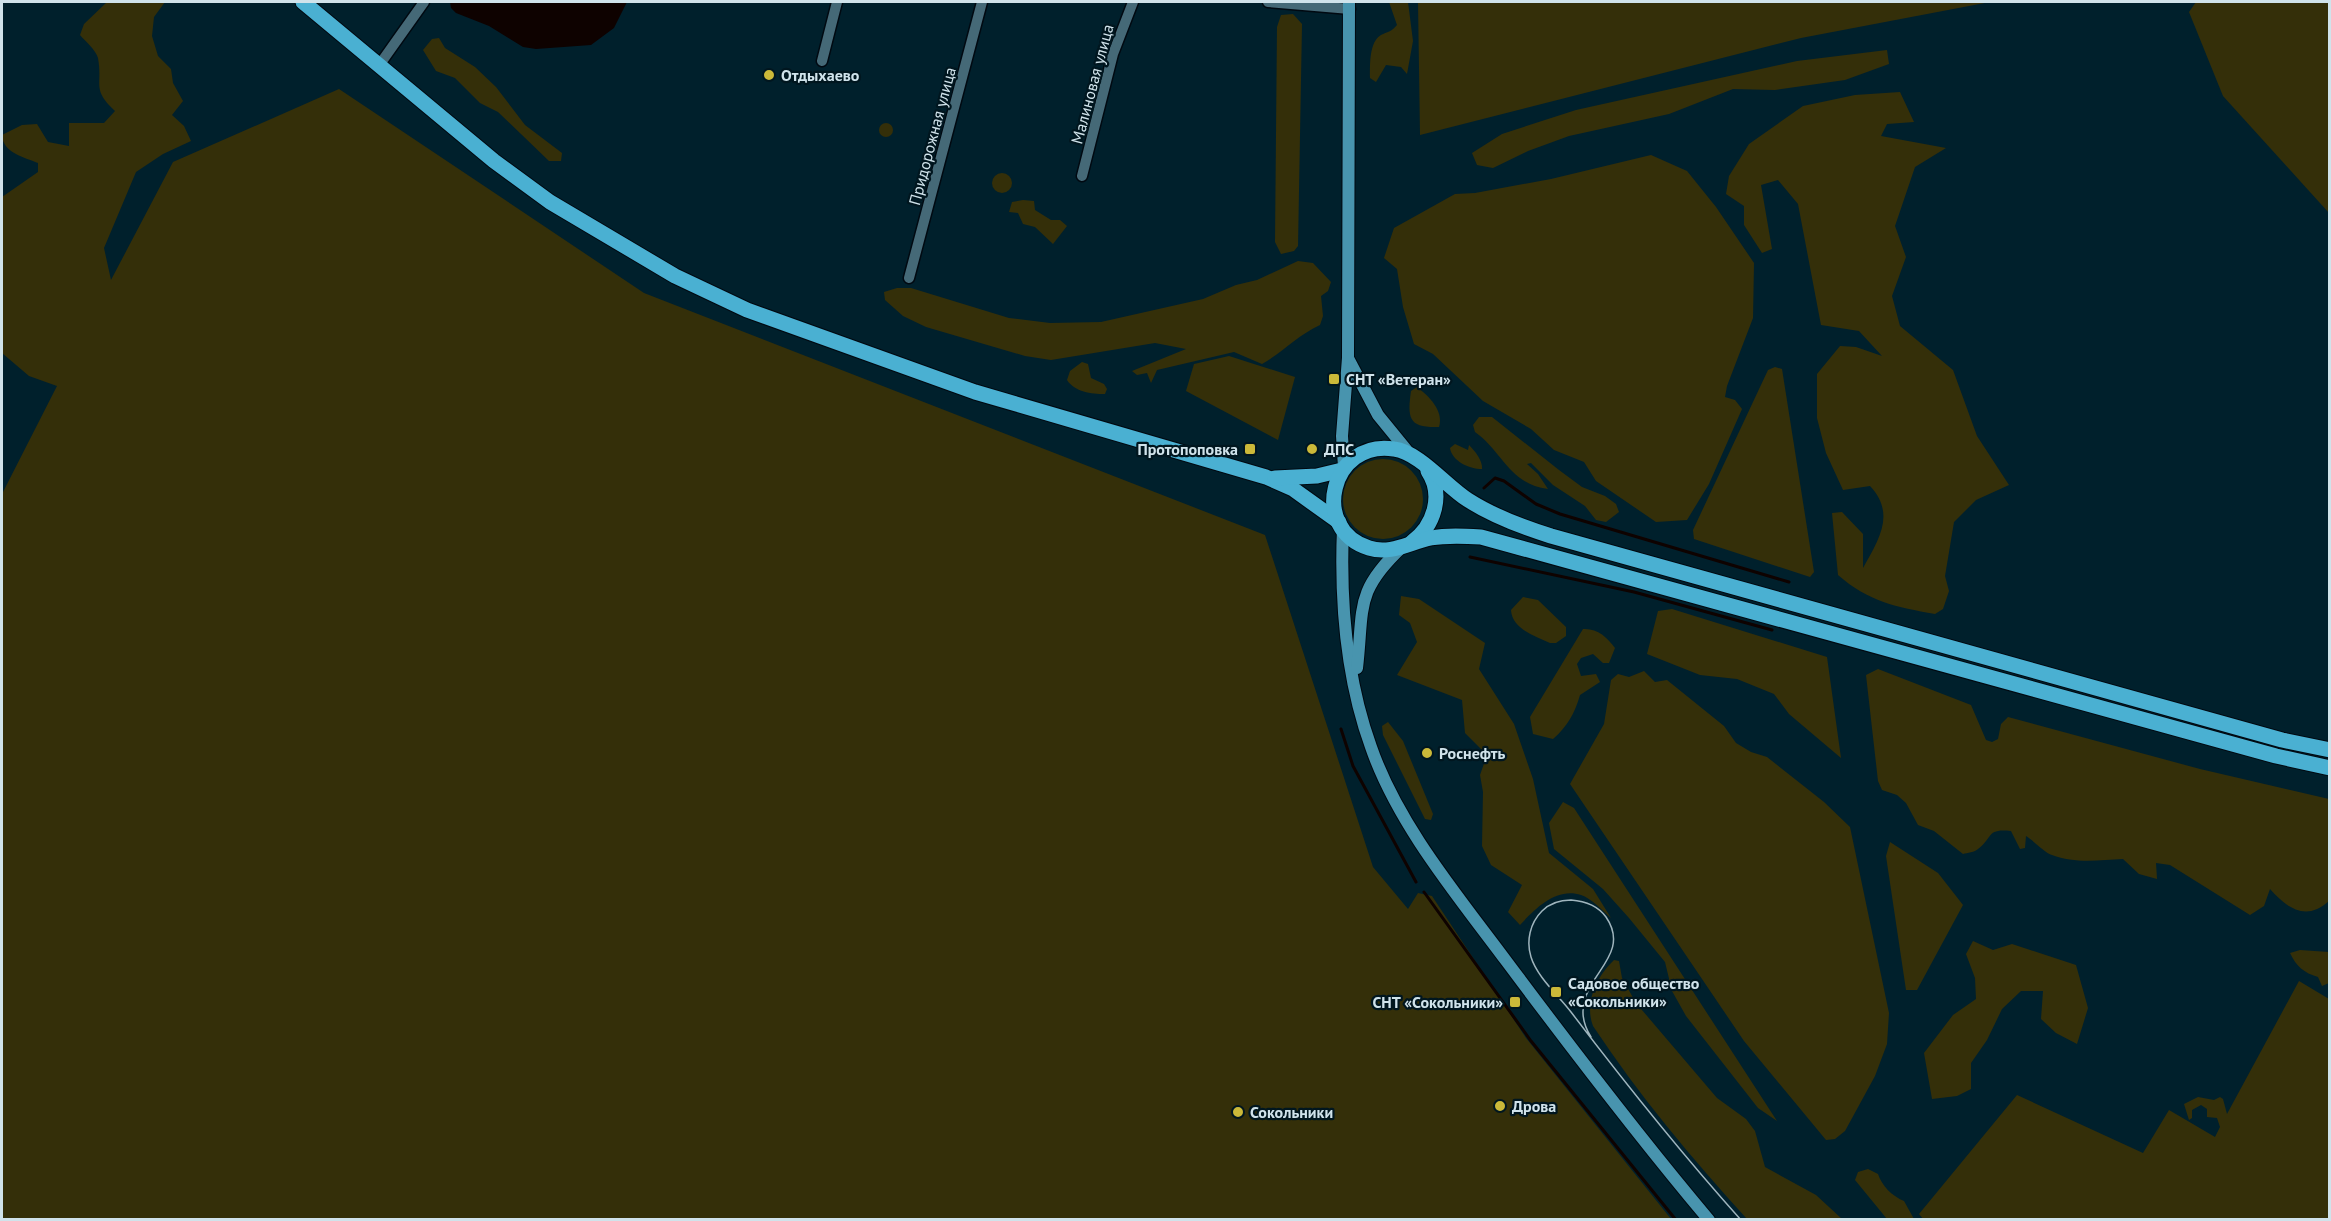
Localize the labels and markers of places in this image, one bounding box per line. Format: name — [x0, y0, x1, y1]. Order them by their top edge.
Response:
place label: Отдыхаево — [781, 65, 860, 85]
marker: Отдыхаево — [762, 68, 776, 82]
place label: СНТ «Ветеран» — [1346, 369, 1451, 389]
marker: СНТ «Ветеран» — [1327, 372, 1341, 386]
place label: Протопоповка — [1137, 439, 1238, 459]
place label: ДПС — [1324, 439, 1354, 459]
marker: Протопоповка — [1243, 442, 1257, 456]
marker: ДПС — [1305, 442, 1319, 456]
place label: Роснефть — [1439, 743, 1505, 763]
marker: Роснефть — [1420, 746, 1434, 760]
place label: Садовое общество «Сокольники» — [1568, 973, 1700, 1011]
marker: Садовое общество «Сокольники» — [1549, 985, 1563, 999]
place label: СНТ «Сокольники» — [1372, 992, 1503, 1012]
marker: СНТ «Сокольники» — [1508, 995, 1522, 1009]
place label: Дрова — [1512, 1096, 1556, 1116]
marker: Дрова — [1493, 1099, 1507, 1113]
place label: Сокольники — [1250, 1102, 1333, 1122]
marker: Сокольники — [1231, 1105, 1245, 1119]

